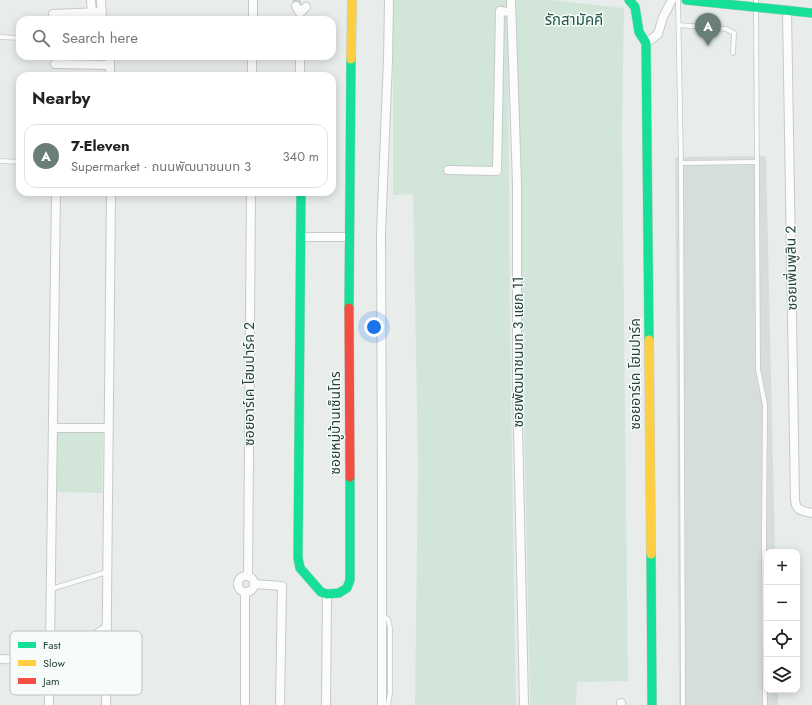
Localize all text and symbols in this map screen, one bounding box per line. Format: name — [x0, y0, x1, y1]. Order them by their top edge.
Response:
district label: รักสามัคคี — [545, 9, 603, 31]
pin: A — [695, 13, 721, 46]
search box — [16, 16, 336, 60]
icon: search — [30, 27, 52, 49]
text: Search here — [62, 27, 138, 49]
text: Nearby — [32, 86, 90, 110]
text: 7-Eleven — [71, 135, 130, 157]
text: A — [41, 147, 51, 166]
text: 340 m — [282, 147, 319, 166]
text: Supermarket · ถนนพัฒนาชนบท 3 — [71, 157, 251, 176]
street label: ซอยเพิ่มพูสิน 2 — [780, 225, 802, 311]
street label: ซอยพัฒนาชนบท 3 แยก 11 — [508, 276, 528, 428]
your location — [364, 317, 384, 337]
street label: ซอยอาร์เค โฮมปาร์ค — [625, 318, 645, 430]
street label: ซอยอาร์เค โฮมปาร์ค 2 — [239, 322, 259, 446]
street label: ซอยหมู่บ้านเซ็นโทร — [325, 371, 345, 475]
map controls — [764, 549, 800, 693]
button: + — [764, 549, 800, 585]
button: − — [764, 585, 800, 621]
button: locate — [764, 621, 800, 657]
legend — [10, 631, 142, 695]
text: Fast — [43, 637, 61, 653]
text: Slow — [43, 655, 65, 671]
button: layers — [764, 657, 800, 693]
text: Jam — [41, 673, 60, 689]

